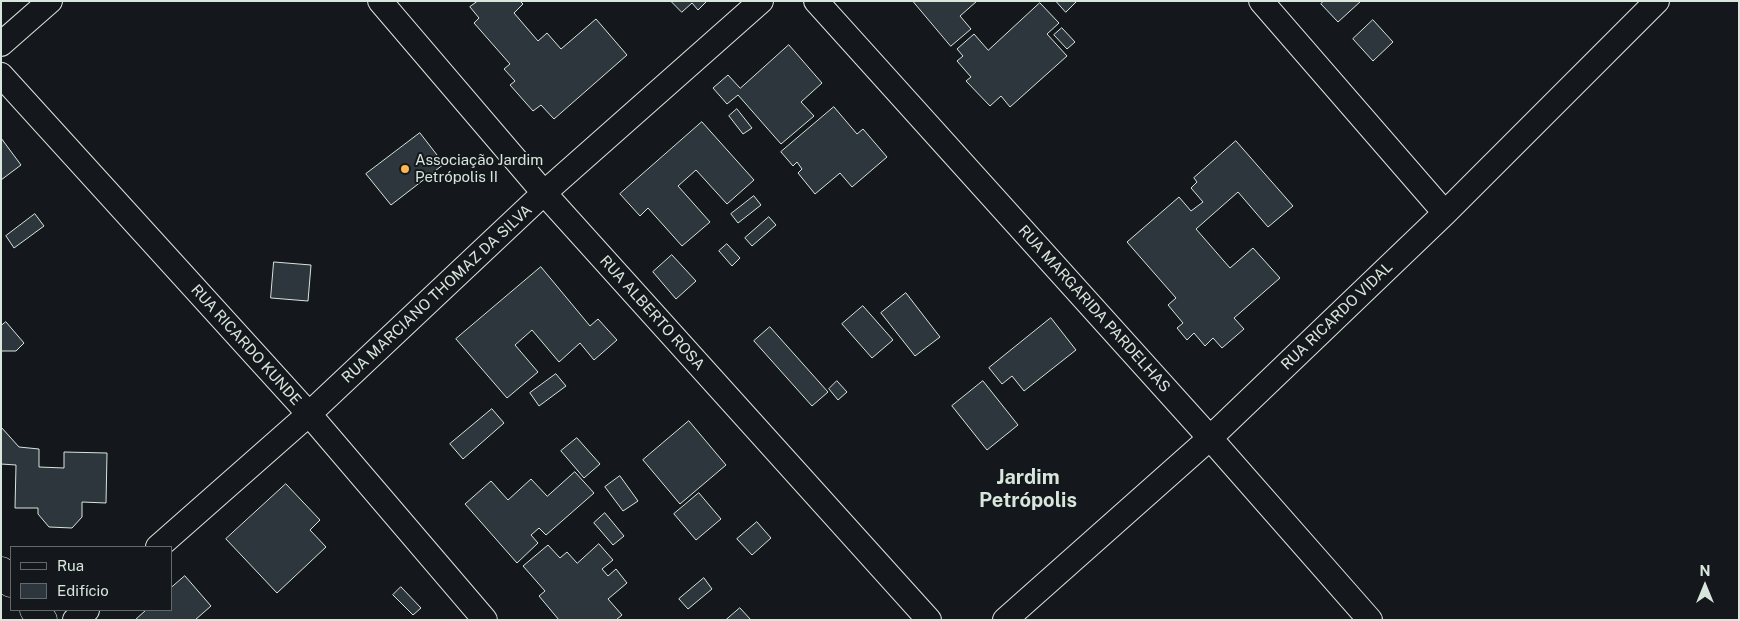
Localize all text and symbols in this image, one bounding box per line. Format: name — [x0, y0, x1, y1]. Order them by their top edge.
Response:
place label: Associação Jardim Petrópolis II — [415, 151, 543, 186]
marker: Associação Jardim Petrópolis II — [399, 163, 411, 175]
street label: RUA MARCIANO THOMAZ DA SILVA — [338, 201, 536, 387]
street label: RUA MARGARIDA PARDELHAS — [1014, 222, 1174, 396]
street label: RUA ALBERTO ROSA — [596, 252, 708, 374]
street label: RUA RICARDO VIDAL — [1277, 258, 1397, 374]
street label: RUA RICARDO KUNDE — [187, 281, 305, 409]
district label: Jardim Petrópolis — [979, 466, 1077, 513]
legend — [10, 546, 172, 611]
text: Rua — [57, 557, 84, 574]
north arrow — [1680, 561, 1730, 611]
text: N — [1700, 563, 1710, 579]
text: Edifício — [57, 582, 109, 599]

